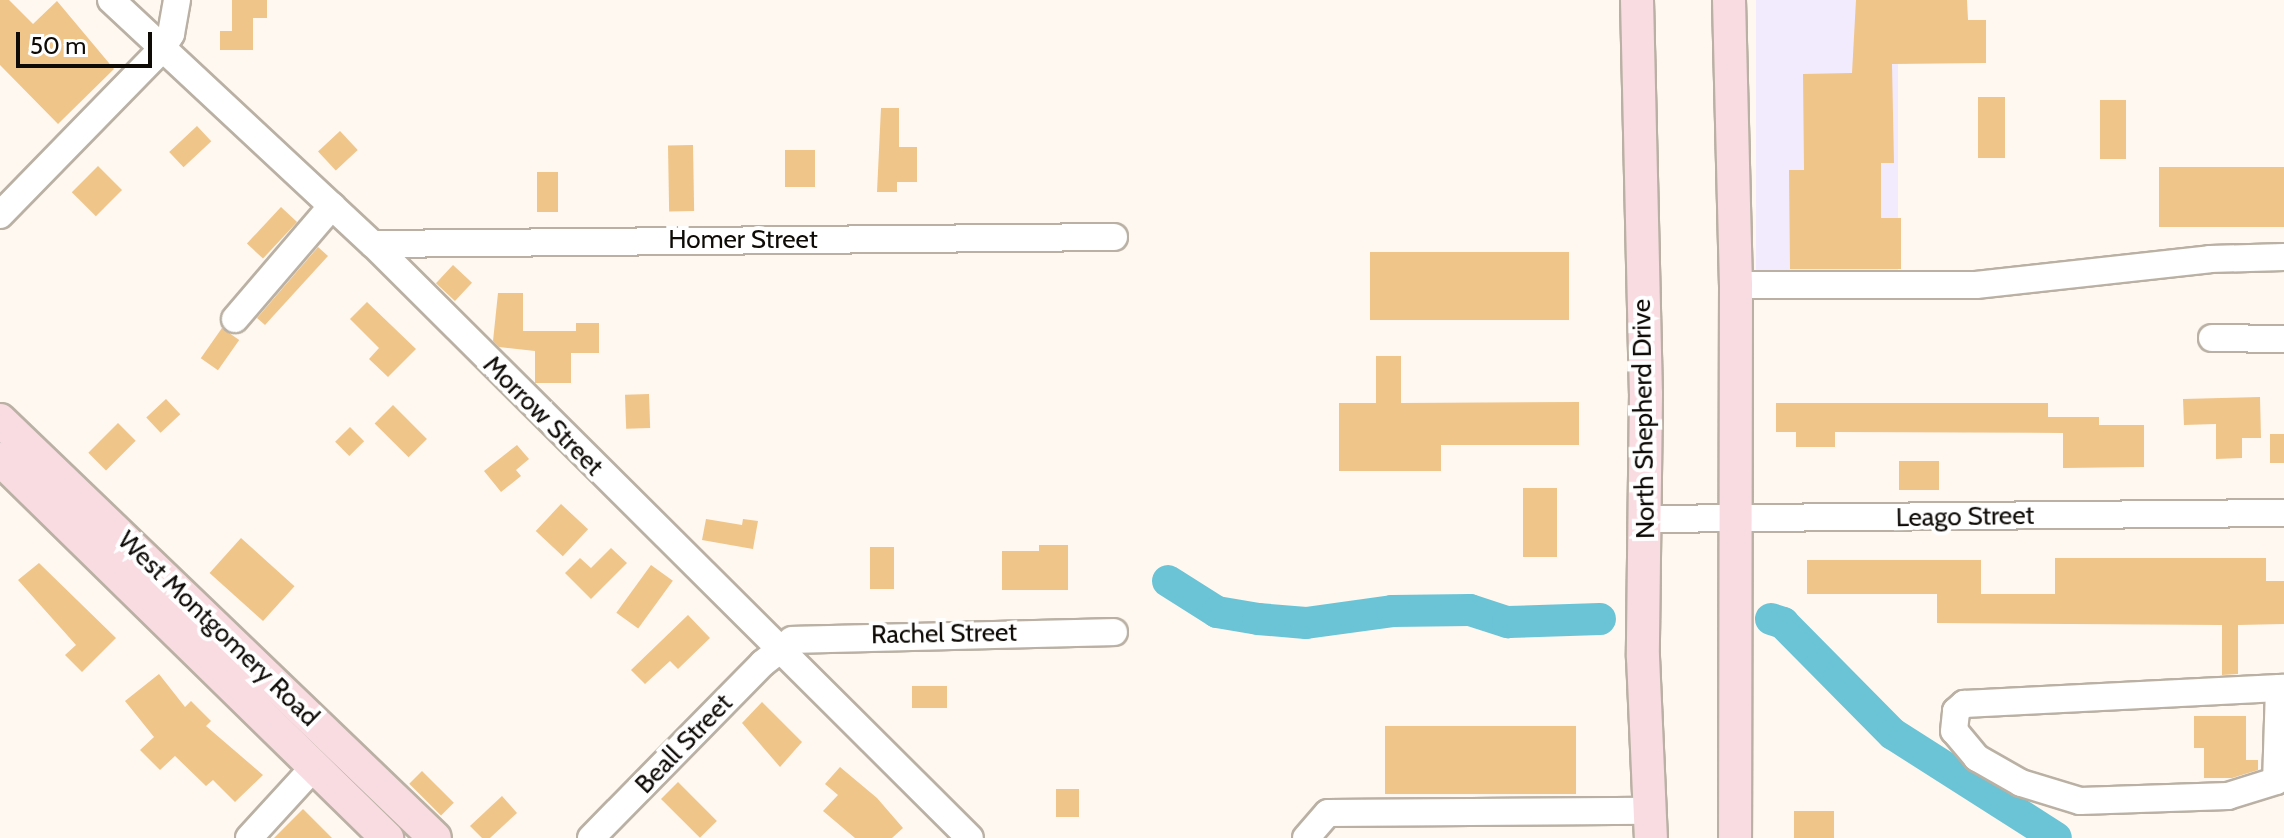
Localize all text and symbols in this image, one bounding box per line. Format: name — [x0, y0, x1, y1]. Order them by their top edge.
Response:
scale bar — [20, 16, 156, 66]
text: 50 m — [30, 31, 86, 60]
street label: Homer Street — [668, 224, 818, 256]
street label: North Shepherd Drive — [1626, 299, 1662, 539]
street label: Morrow Street — [477, 350, 609, 482]
street label: Leago Street — [1896, 500, 2034, 534]
street label: West Montgomery Road — [111, 525, 325, 733]
street label: Rachel Street — [871, 617, 1017, 651]
street label: Beall Street — [629, 688, 739, 800]

